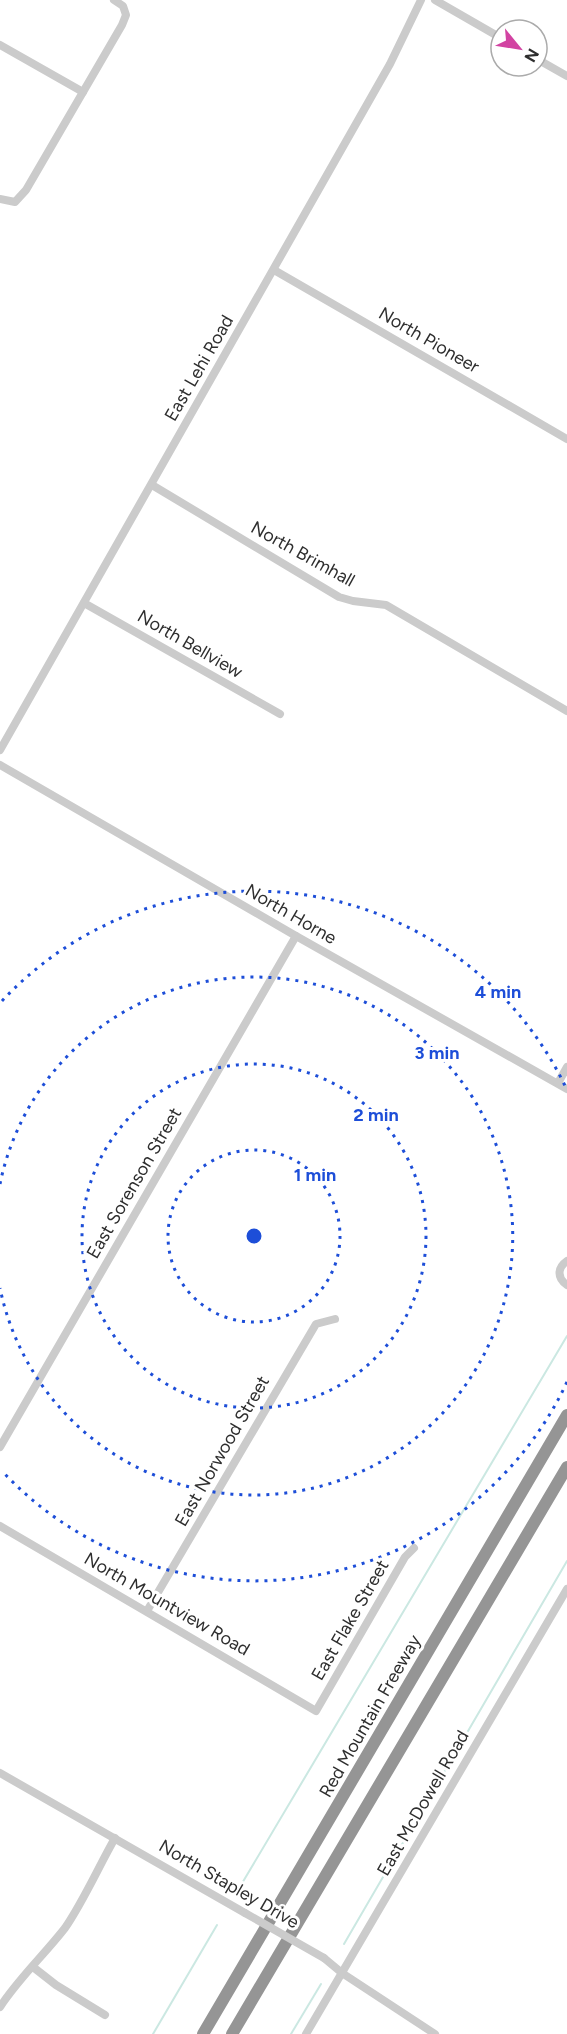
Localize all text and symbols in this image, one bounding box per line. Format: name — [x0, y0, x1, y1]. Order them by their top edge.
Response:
north arrow — [489, 18, 549, 78]
text: N — [520, 45, 543, 65]
street label: North Pioneer — [375, 302, 483, 378]
street label: East Lehi Road — [160, 311, 238, 425]
street label: North Brimhall — [247, 516, 359, 592]
street label: North Bellview — [134, 605, 246, 683]
street label: North Horne — [241, 879, 341, 949]
text: 4 min — [475, 981, 521, 1003]
text: 3 min — [415, 1042, 459, 1064]
street label: East Sorenson Street — [82, 1103, 186, 1262]
text: 2 min — [353, 1104, 399, 1126]
text: 1 min — [294, 1164, 336, 1186]
centre of rings — [244, 1226, 264, 1246]
street label: East Norwood Street — [170, 1372, 274, 1530]
street label: North Mountview Road — [80, 1548, 254, 1660]
street label: East Flake Street — [307, 1556, 394, 1684]
street label: Red Mountain Freeway — [314, 1630, 426, 1801]
street label: East McDowell Road — [372, 1726, 474, 1880]
street label: North Stapley Drive — [155, 1835, 303, 1933]

